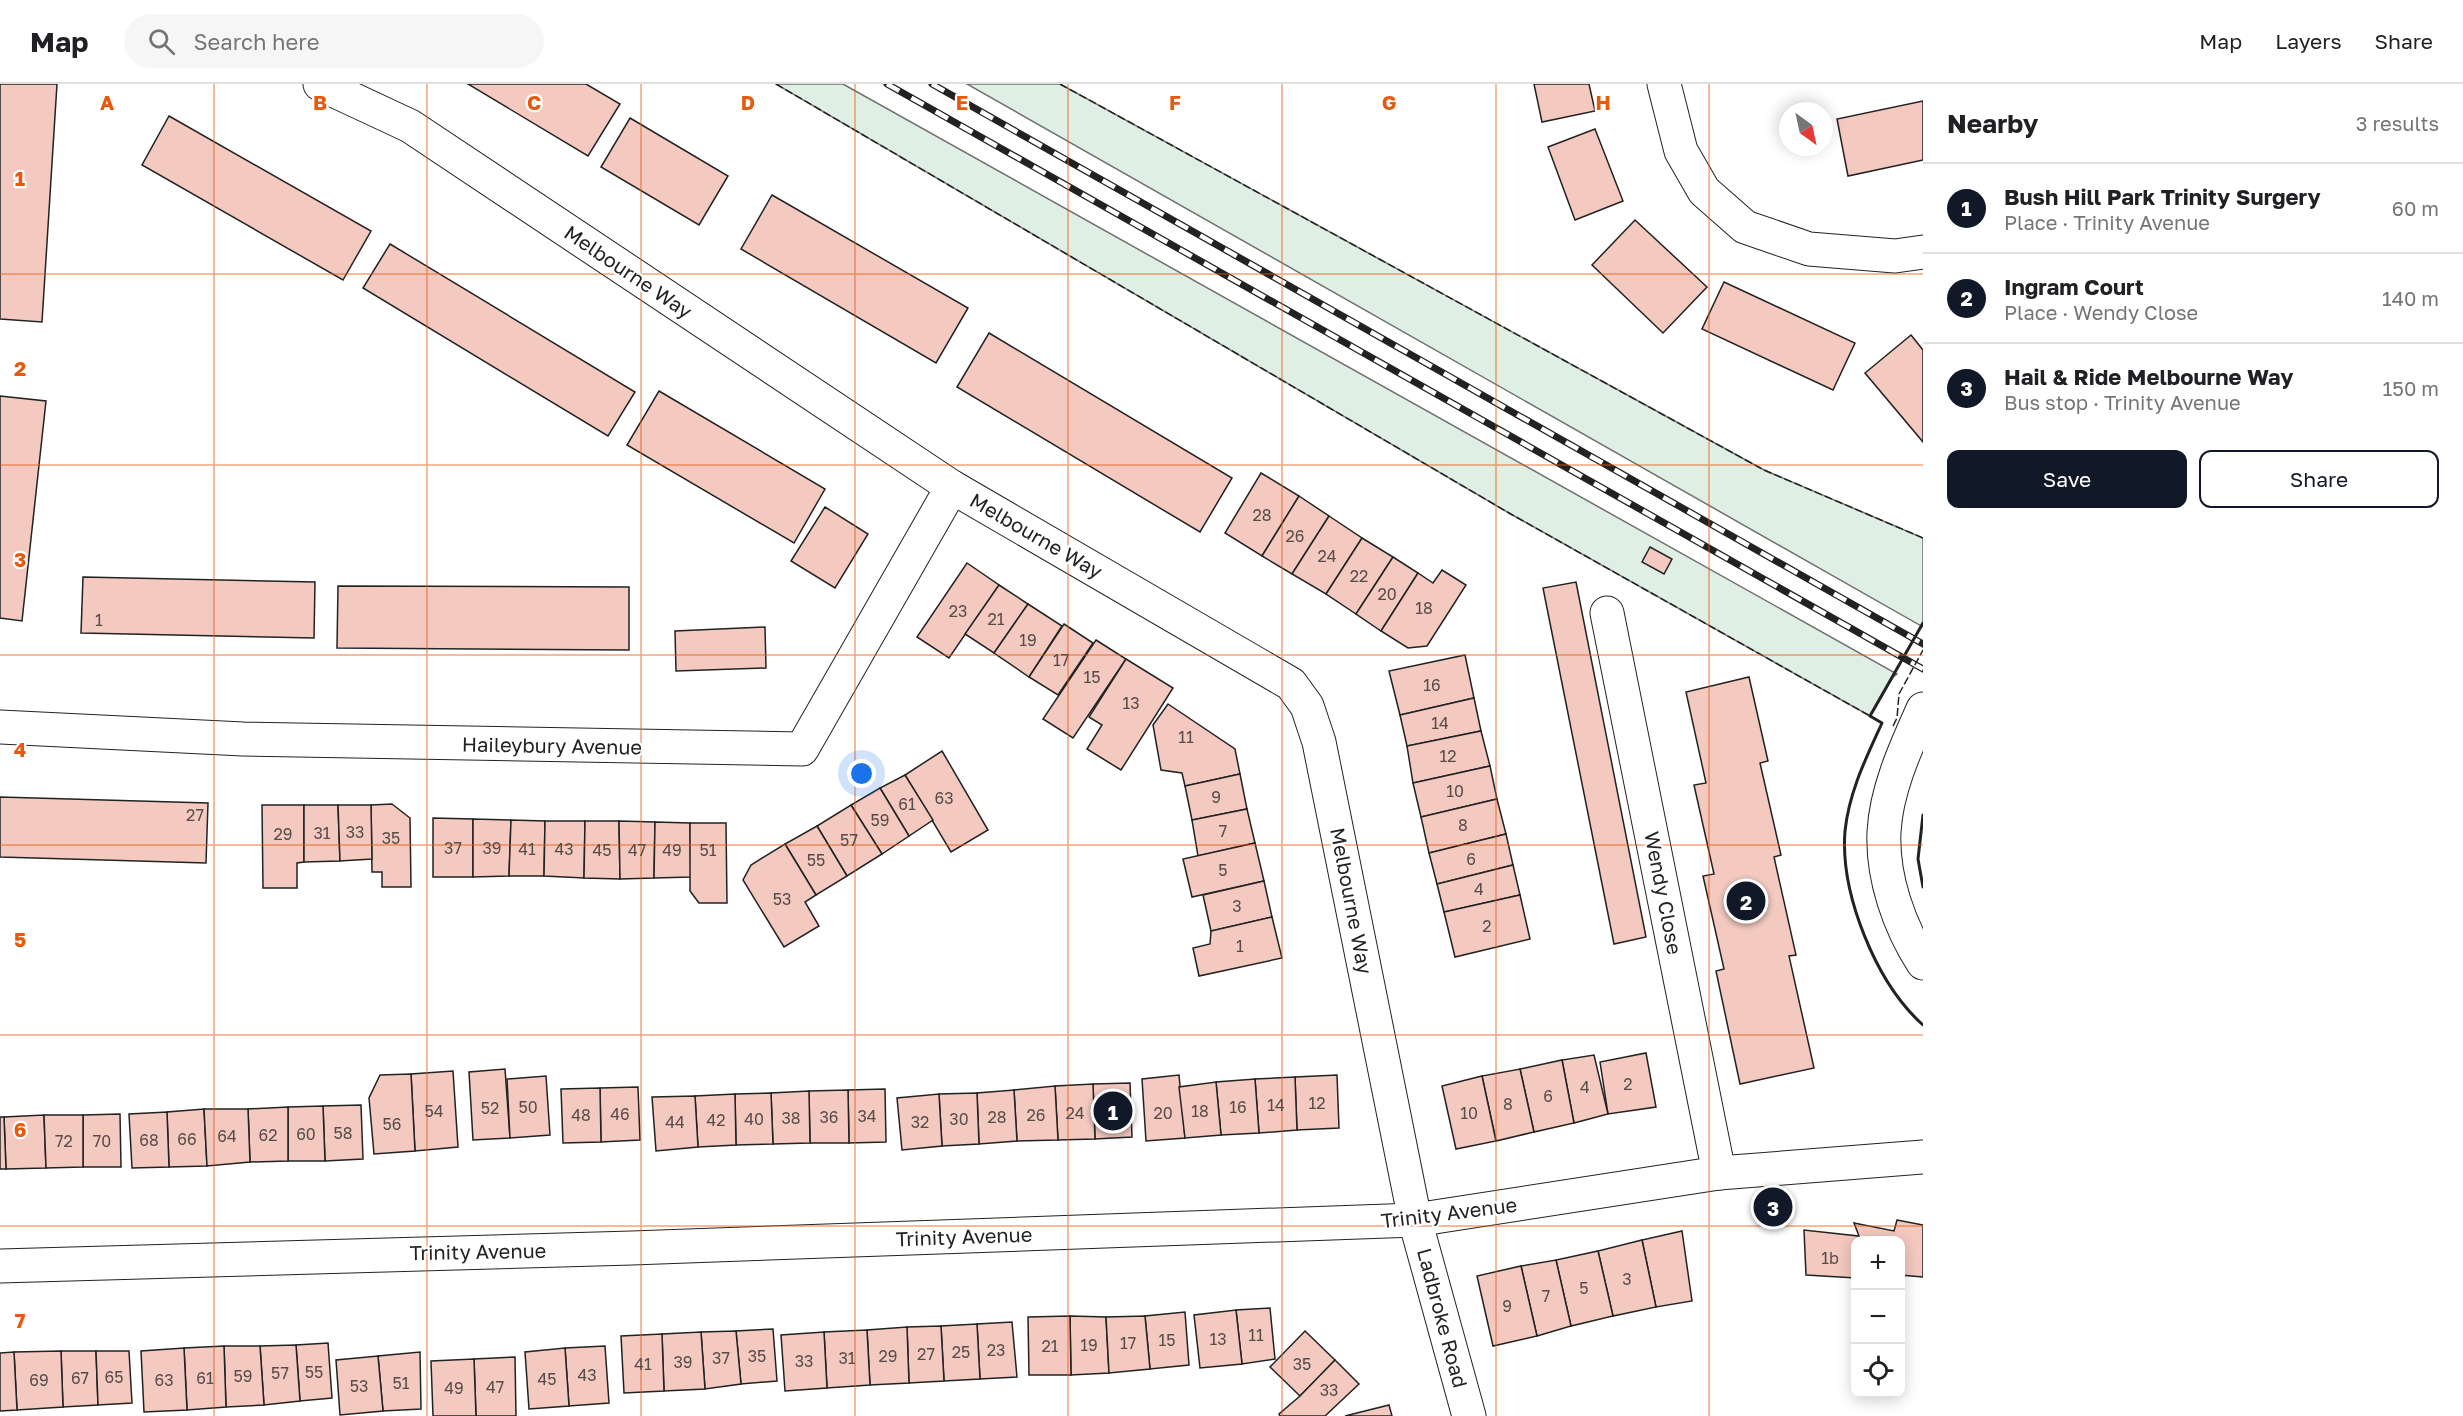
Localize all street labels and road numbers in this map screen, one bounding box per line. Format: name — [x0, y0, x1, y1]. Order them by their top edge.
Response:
street label: Melbourne Way — [560, 220, 697, 323]
street label: Melbourne Way — [966, 488, 1107, 583]
street label: Haileybury Avenue — [462, 731, 642, 759]
street label: Melbourne Way — [1326, 825, 1378, 976]
street label: Wendy Close — [1640, 829, 1688, 956]
street label: Trinity Avenue — [1380, 1192, 1518, 1232]
street label: Trinity Avenue — [895, 1222, 1033, 1250]
street label: Trinity Avenue — [409, 1238, 546, 1264]
street label: Ladbroke Road — [1413, 1245, 1473, 1390]

